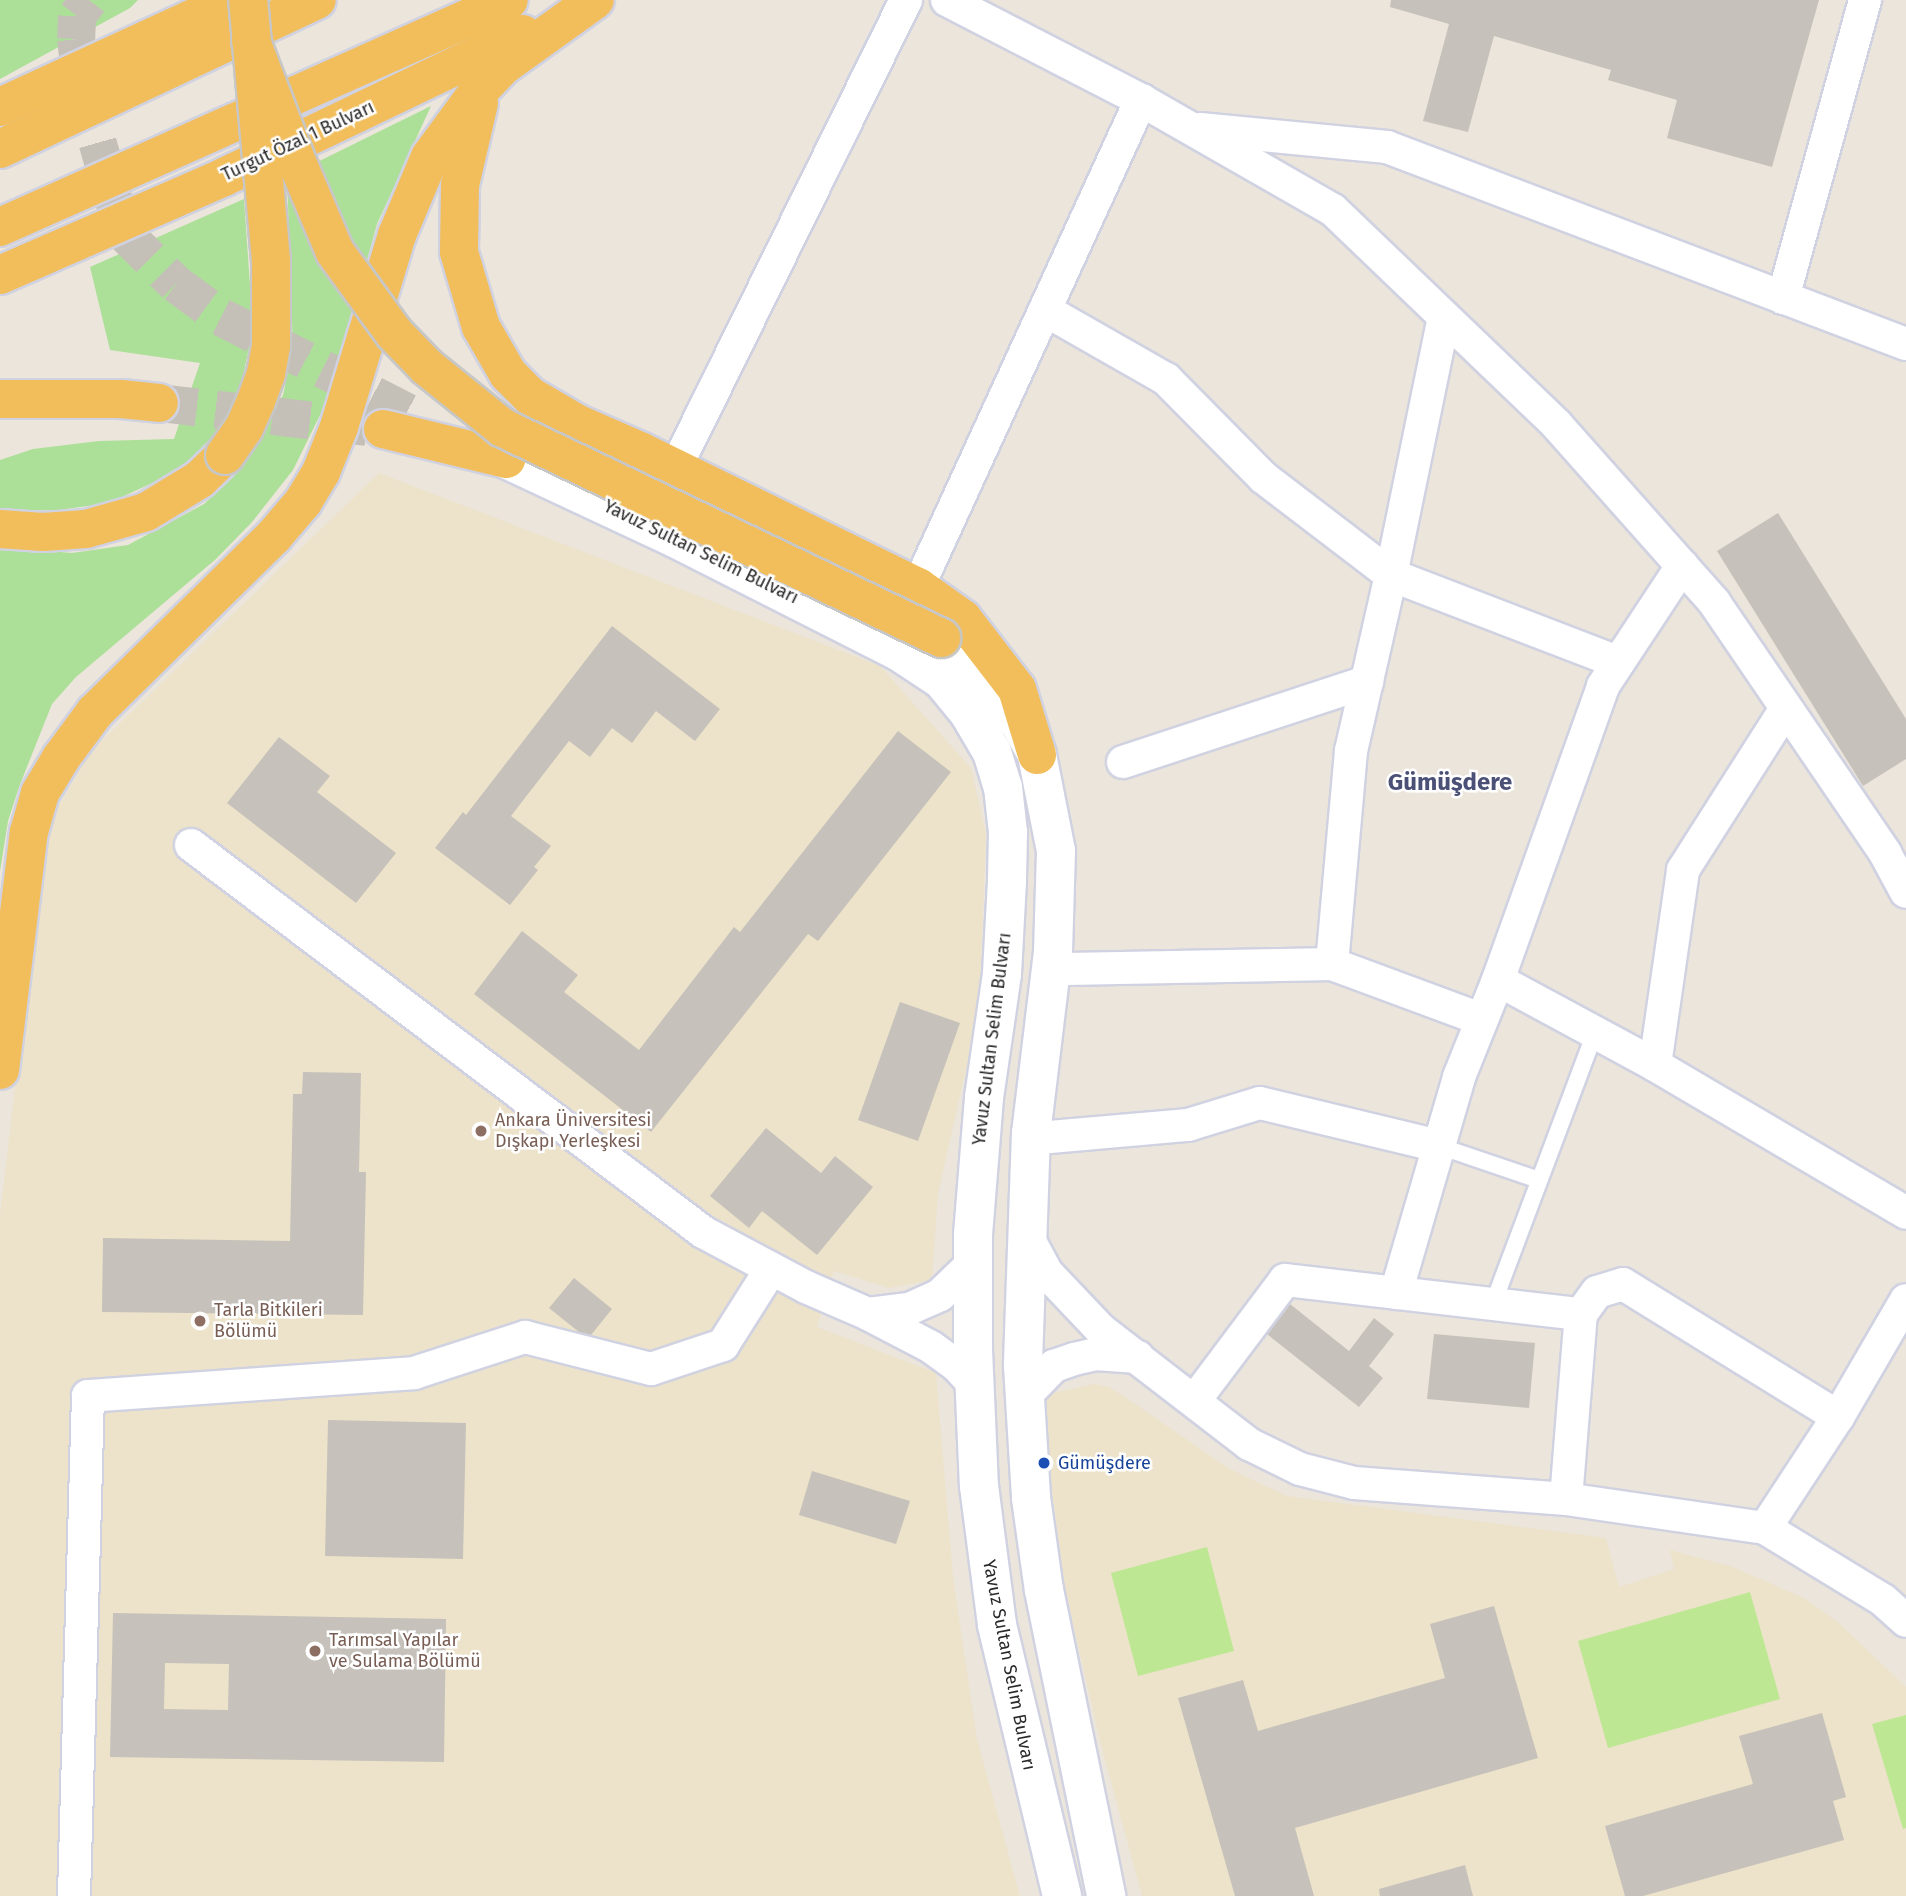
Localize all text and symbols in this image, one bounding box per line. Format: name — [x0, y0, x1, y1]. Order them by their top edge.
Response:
street label: Turgut Özal 1 Bulvarı — [218, 96, 378, 186]
street label: Yavuz Sultan Selim Bulvarı — [600, 495, 802, 609]
district label: Gümüşdere — [1388, 769, 1512, 797]
street label: Yavuz Sultan Selim Bulvarı — [968, 931, 1016, 1147]
place label: Ankara Üniversitesi Dışkapı Yerleşkesi — [495, 1110, 651, 1152]
marker: Ankara Üniversitesi Dışkapı Yerleşkesi — [473, 1123, 489, 1139]
place label: Tarla Bitkileri Bölümü — [214, 1300, 323, 1342]
marker: Tarla Bitkileri Bölümü — [192, 1313, 208, 1329]
place label: Gümüşdere — [1058, 1452, 1151, 1474]
marker: Gümüşdere — [1036, 1455, 1052, 1471]
street label: Yavuz Sultan Selim Bulvarı — [978, 1558, 1040, 1772]
place label: Tarımsal Yapılar ve Sulama Bölümü — [329, 1630, 481, 1672]
marker: Tarımsal Yapılar ve Sulama Bölümü — [307, 1643, 323, 1659]

